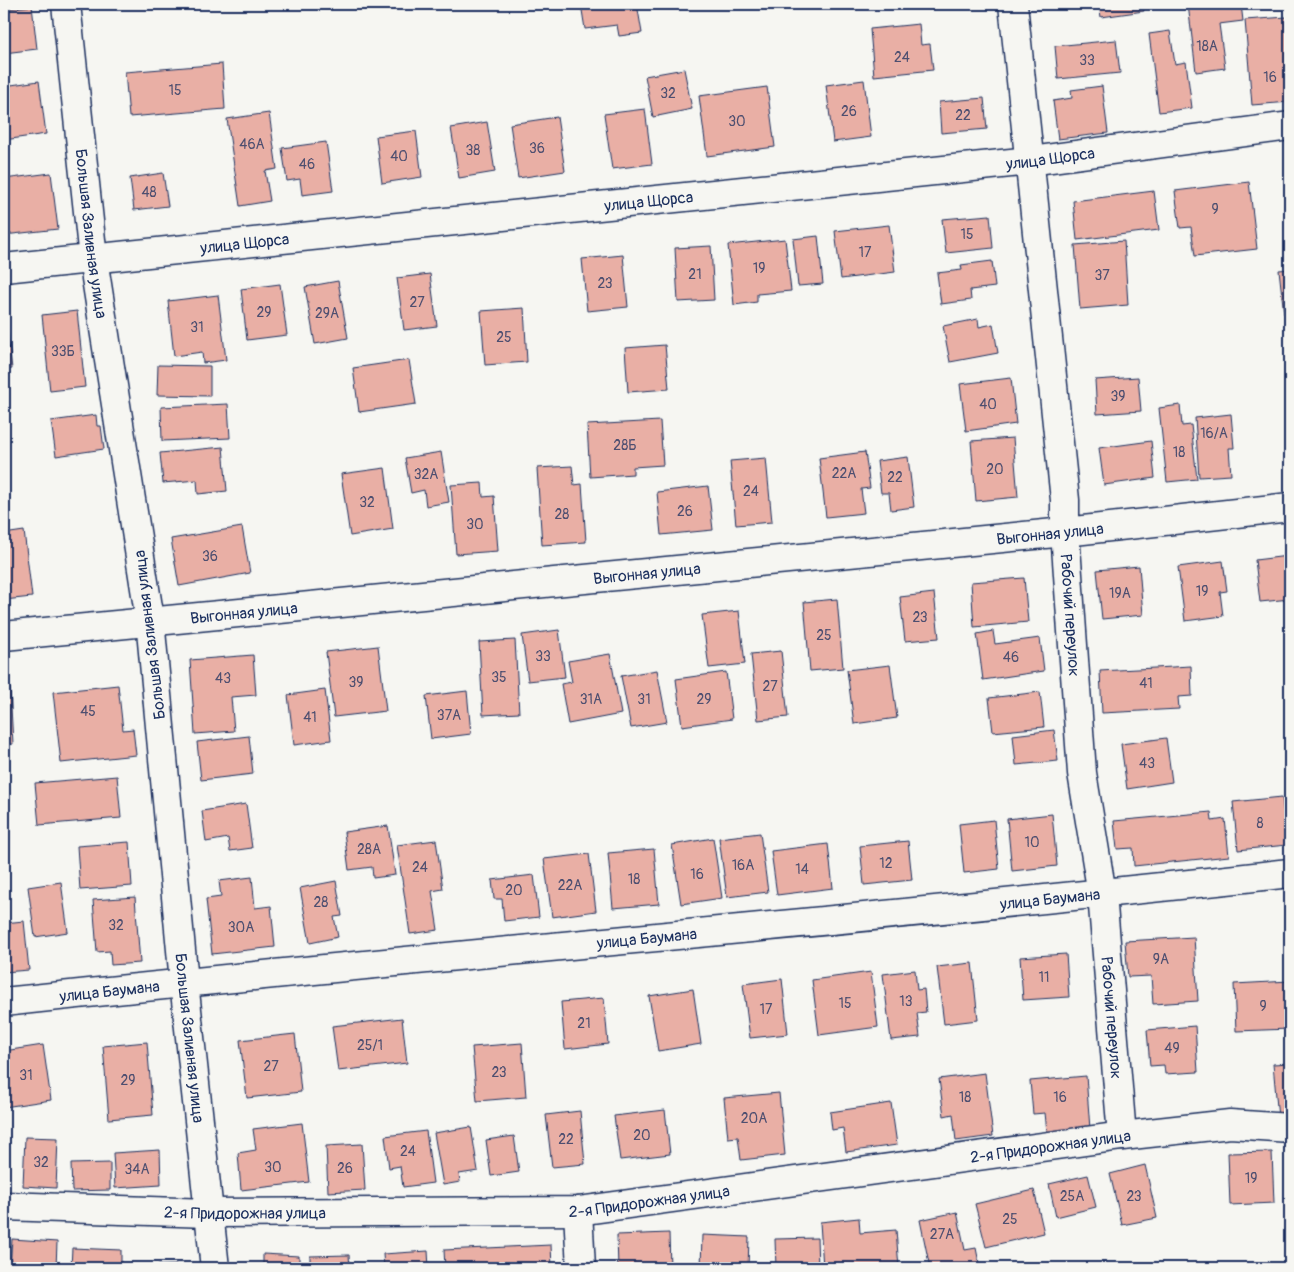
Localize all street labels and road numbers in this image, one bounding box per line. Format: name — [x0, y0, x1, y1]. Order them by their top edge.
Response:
street label: улица Щорса — [1004, 143, 1096, 175]
street label: Большая Заливная улица — [70, 148, 111, 320]
street label: улица Щорса — [602, 187, 694, 216]
street label: улица Щорса — [198, 229, 290, 259]
street label: Выгонная улица — [995, 519, 1105, 550]
street label: Большая Заливная улица — [130, 549, 170, 721]
street label: Рабочий переулок — [1056, 553, 1084, 677]
street label: Выгонная улица — [592, 559, 702, 589]
street label: Выгонная улица — [189, 598, 299, 629]
street label: улица Баумана — [998, 885, 1101, 915]
street label: улица Баумана — [595, 924, 698, 954]
street label: Большая Заливная улица — [170, 952, 208, 1124]
street label: Рабочий переулок — [1096, 956, 1126, 1080]
street label: улица Баумана — [57, 977, 161, 1007]
street label: 2-я Придорожная улица — [969, 1126, 1132, 1168]
street label: 2-я Придорожная улица — [569, 1181, 731, 1222]
street label: 2-я Придорожная улица — [164, 1202, 326, 1224]

